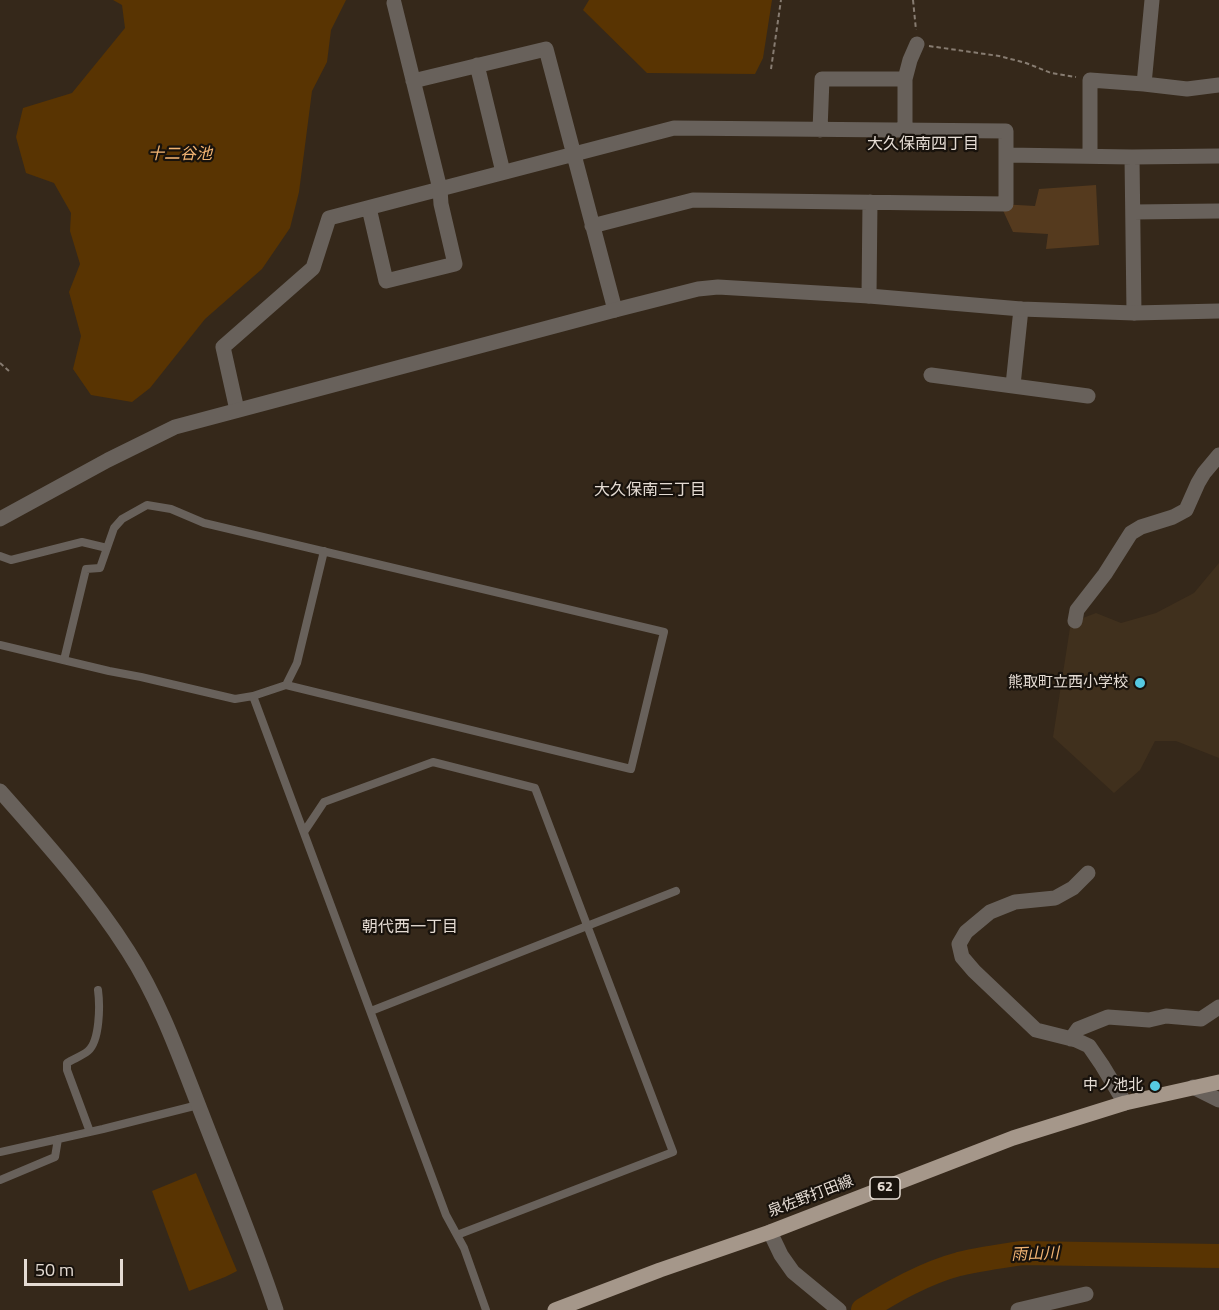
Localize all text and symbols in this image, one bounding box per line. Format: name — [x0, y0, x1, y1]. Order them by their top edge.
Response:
district label: 大久保南四丁目 — [867, 135, 979, 155]
water label: 十二谷池 — [148, 145, 212, 165]
district label: 大久保南三丁目 — [594, 481, 706, 501]
place label: 熊取町立西小学校 — [1008, 674, 1128, 692]
marker: 熊取町立西小学校 — [1133, 676, 1147, 690]
district label: 朝代西一丁目 — [362, 918, 458, 938]
place label: 中ノ池北 — [1083, 1077, 1143, 1095]
marker: 中ノ池北 — [1148, 1079, 1162, 1093]
street label: 泉佐野打田線 — [766, 1172, 856, 1222]
road number: 62 — [870, 1177, 900, 1199]
water label: 雨山川 — [1011, 1245, 1059, 1265]
scale bar — [27, 1247, 126, 1285]
text: 50 m — [35, 1256, 74, 1283]

